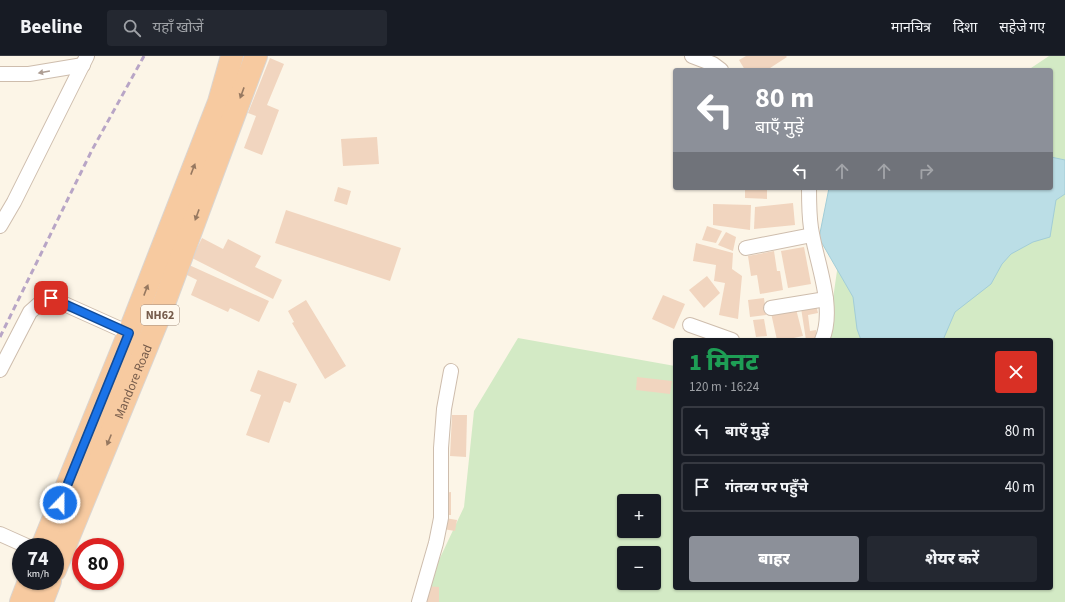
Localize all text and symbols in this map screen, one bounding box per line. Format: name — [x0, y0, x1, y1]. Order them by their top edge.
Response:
search box — [107, 10, 387, 46]
text: Beeline — [20, 14, 83, 41]
icon: search — [121, 17, 143, 39]
text: यहाँ खोजें — [153, 17, 203, 38]
text: मानचित्र — [891, 18, 931, 38]
text: दिशा — [953, 18, 977, 38]
text: सहेजे गए — [999, 18, 1045, 38]
one-way arrow — [38, 69, 50, 75]
text: 80 m — [755, 78, 814, 118]
icon: left — [689, 84, 741, 136]
one-way arrow — [239, 87, 245, 99]
text: बाएँ मुड़ें — [755, 115, 804, 140]
icon: left — [789, 160, 811, 182]
icon: ahead — [831, 160, 853, 182]
icon: ahead — [873, 160, 895, 182]
icon: right — [915, 160, 937, 182]
one-way arrow — [191, 163, 197, 175]
one-way arrow — [194, 209, 200, 221]
pin — [34, 281, 68, 315]
one-way arrow — [143, 284, 149, 296]
icon: arrive — [40, 287, 62, 309]
road number: NH62 — [141, 305, 179, 325]
street label: Mandore Road — [110, 342, 157, 422]
text: 1 मिनट — [689, 345, 758, 380]
button: close — [995, 351, 1037, 393]
text: 120 m · 16:24 — [689, 378, 759, 396]
icon: left — [691, 420, 713, 442]
text: बाएँ मुड़ें — [725, 421, 769, 442]
text: 80 m — [1005, 421, 1035, 442]
one-way arrow — [105, 434, 111, 446]
icon: arrive — [691, 476, 713, 498]
text: गंतव्य पर पहुँचे — [725, 477, 808, 498]
text: 40 m — [1005, 477, 1035, 498]
position arrow — [39, 482, 81, 524]
map controls — [617, 494, 661, 590]
button: + — [617, 494, 661, 538]
button: बाहर — [689, 536, 859, 582]
button: शेयर करें — [867, 536, 1037, 582]
speed limit sign: 80 — [72, 538, 124, 590]
text: 74 — [27, 545, 49, 573]
button: − — [617, 546, 661, 590]
text: km/h — [27, 567, 49, 581]

